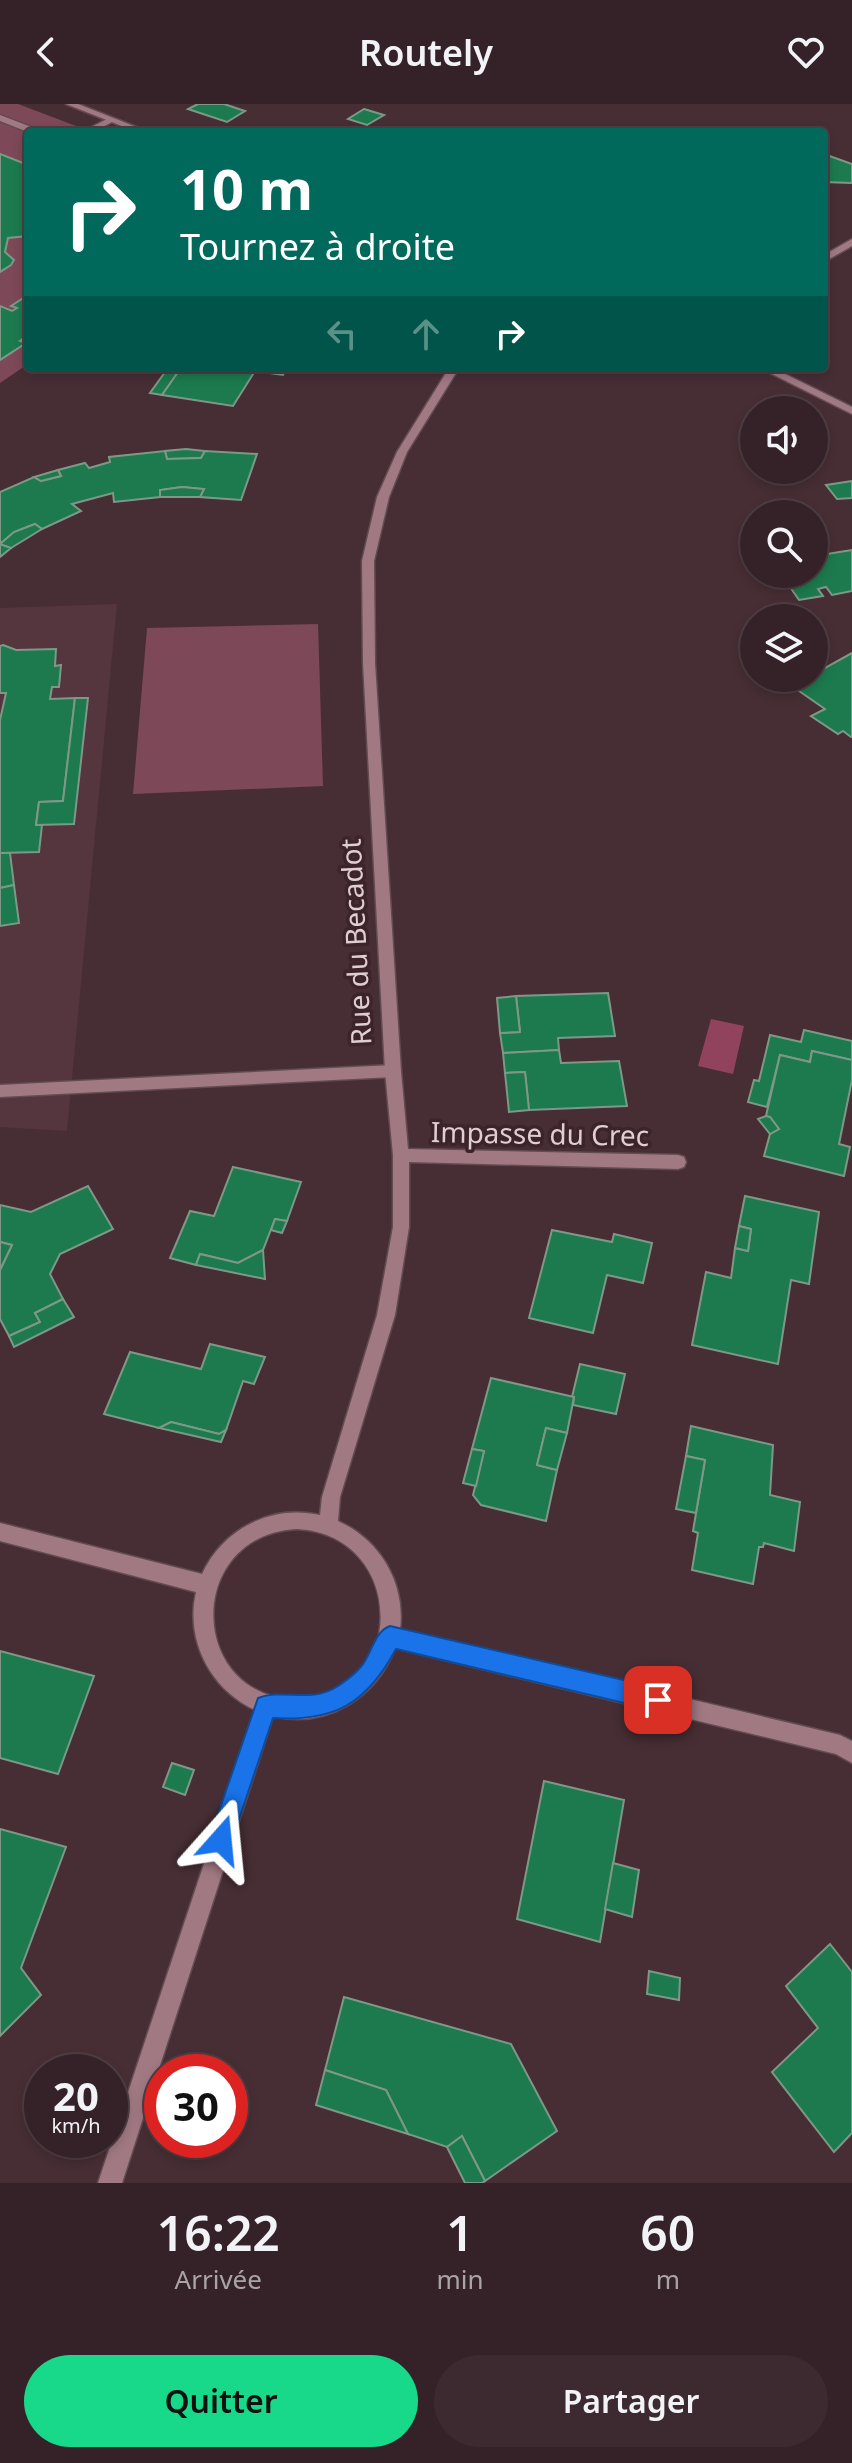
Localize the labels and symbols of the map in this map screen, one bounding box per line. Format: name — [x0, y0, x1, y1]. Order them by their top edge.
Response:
street label: Rue du Becadot — [331, 838, 379, 1046]
street label: Impasse du Crec — [431, 1112, 649, 1154]
pin — [624, 1666, 692, 1734]
position arrow — [179, 1798, 263, 1882]
speed limit sign: 30 — [144, 2054, 248, 2158]

